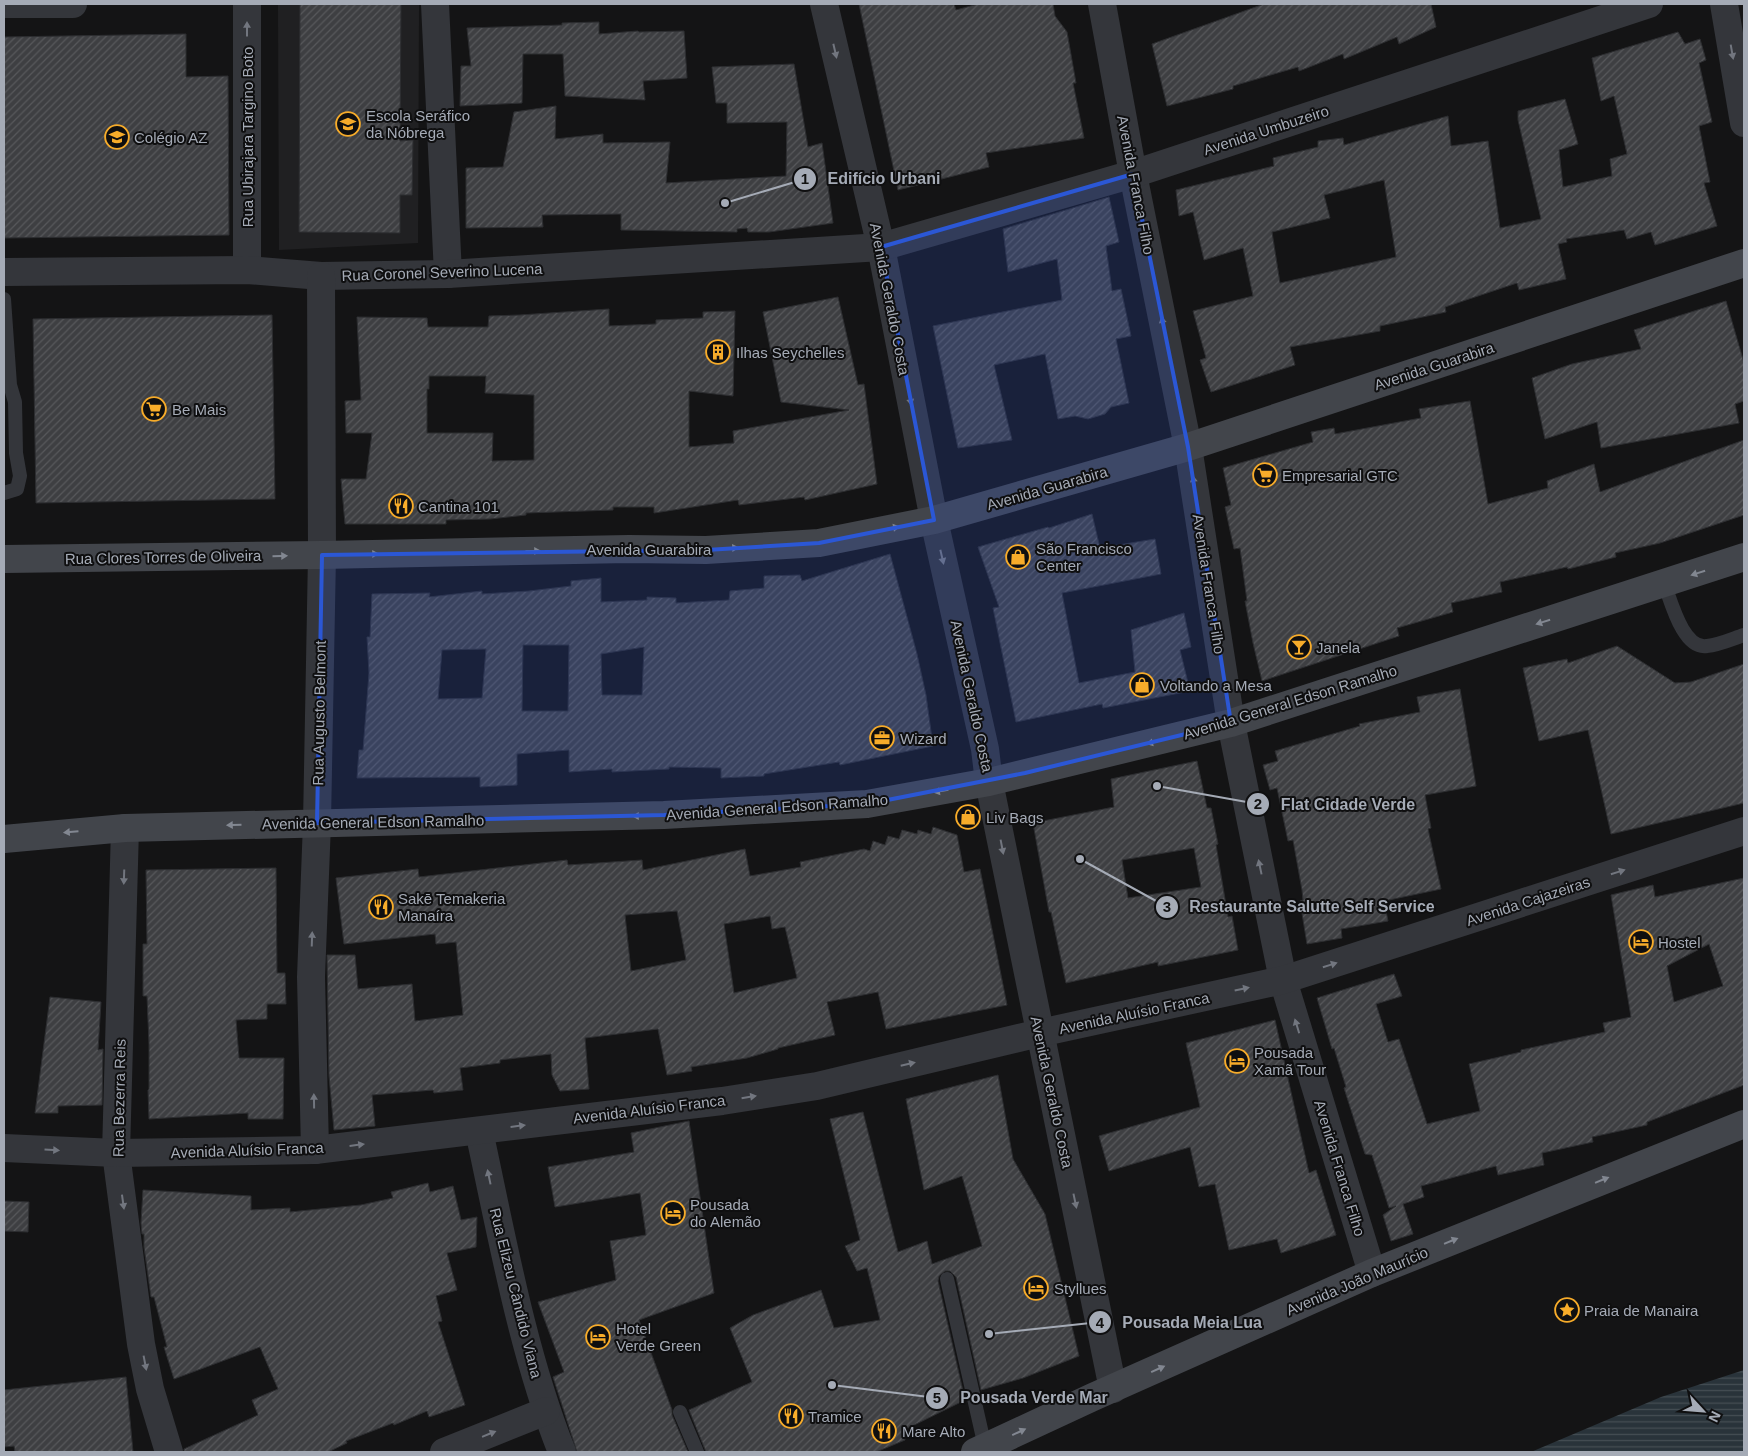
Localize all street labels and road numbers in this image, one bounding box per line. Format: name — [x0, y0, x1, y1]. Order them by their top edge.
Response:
street label: Rua Ubirajara Targino Boto — [239, 47, 256, 227]
street label: Avenida Umbuzeiro — [1201, 102, 1331, 158]
street label: Avenida Franca Filho — [1114, 114, 1158, 256]
street label: Avenida Geraldo Costa — [867, 221, 913, 377]
street label: Rua Coronel Severino Lucena — [341, 260, 543, 284]
street label: Avenida Guarabira — [1372, 338, 1497, 393]
street label: Avenida Guarabira — [985, 462, 1110, 513]
street label: Avenida Franca Filho — [1190, 513, 1228, 655]
street label: Avenida Guarabira — [587, 541, 712, 558]
street label: Rua Clores Torres de Oliveira — [65, 547, 262, 567]
street label: Avenida Geraldo Costa — [948, 619, 997, 774]
street label: Rua Augusto Belmont — [309, 639, 329, 786]
street label: Avenida General Edson Ramalho — [1181, 661, 1399, 743]
street label: Avenida General Edson Ramalho — [665, 791, 889, 823]
street label: Avenida General Edson Ramalho — [262, 812, 484, 832]
street label: Avenida Cajazeiras — [1464, 873, 1592, 929]
street label: Avenida Aluísio Franca — [1057, 989, 1211, 1037]
street label: Avenida Geraldo Costa — [1028, 1015, 1077, 1170]
street label: Rua Bezerra Reis — [109, 1039, 129, 1157]
street label: Avenida Aluísio Franca — [572, 1091, 727, 1127]
street label: Avenida Franca Filho — [1311, 1098, 1369, 1238]
street label: Avenida Aluísio Franca — [170, 1139, 324, 1161]
street label: Rua Elizeu Cândido Viana — [487, 1206, 546, 1381]
street label: Avenida João Maurício — [1284, 1243, 1430, 1319]

